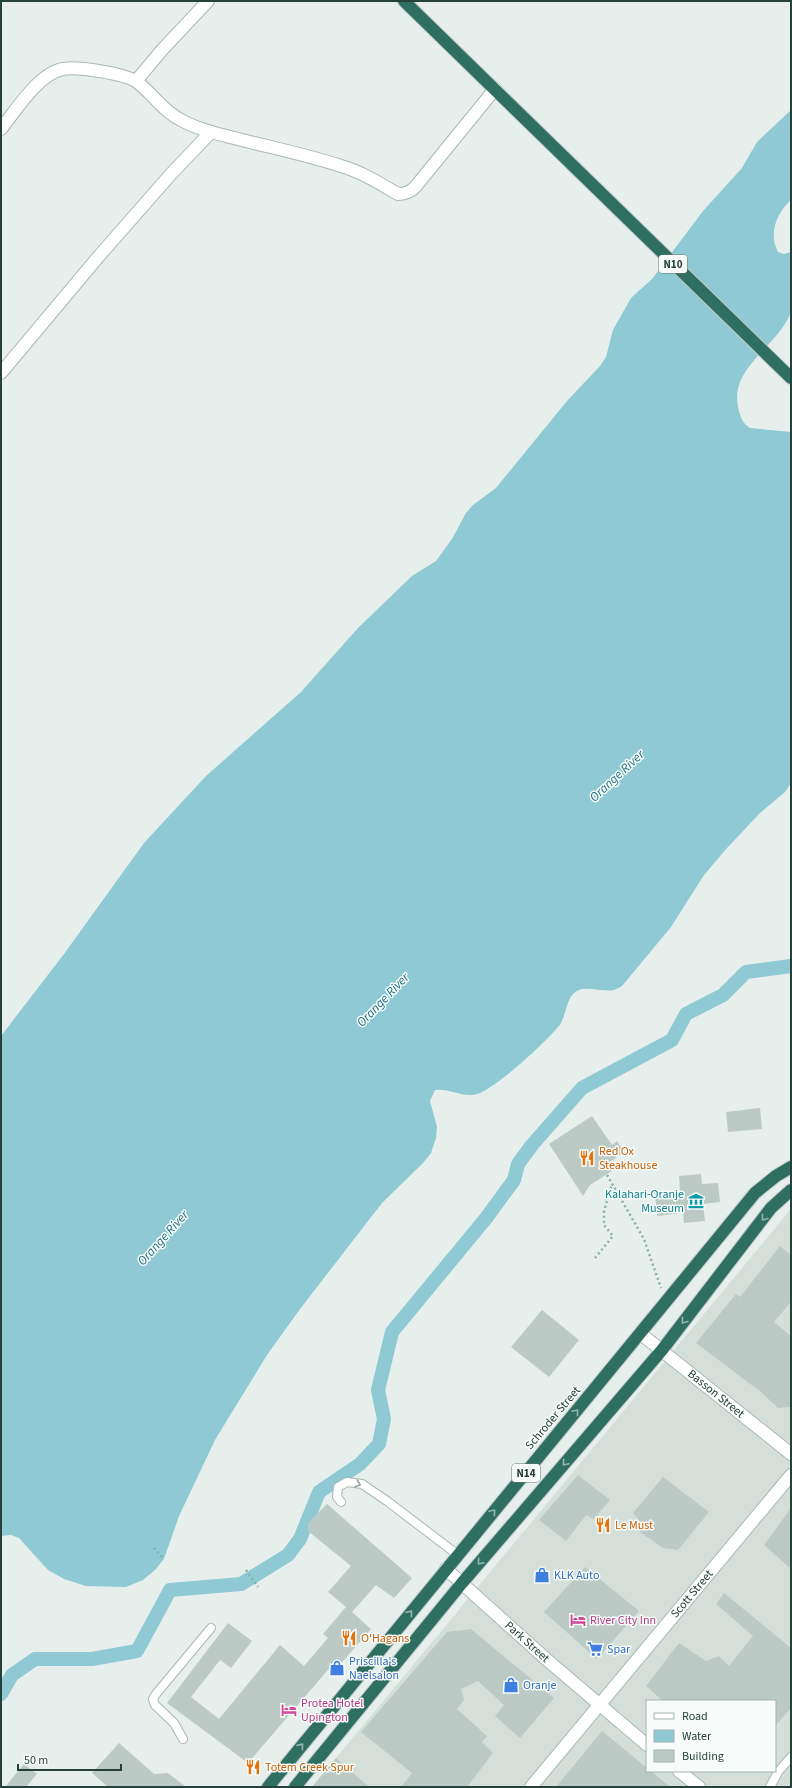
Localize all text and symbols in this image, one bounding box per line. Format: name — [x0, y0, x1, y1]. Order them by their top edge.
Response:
road number: N10 — [659, 255, 687, 273]
water label: Orange River — [586, 746, 649, 806]
water label: Orange River — [353, 969, 414, 1031]
place label: Red Ox Steakhouse — [599, 1143, 657, 1174]
restaurant icon: Red Ox Steakhouse — [578, 1149, 596, 1167]
place label: Kalahari-Oranje Museum — [605, 1186, 684, 1217]
museum icon: Kalahari-Oranje Museum — [687, 1192, 705, 1210]
water label: Orange River — [133, 1206, 193, 1270]
one-way arrow — [761, 1214, 769, 1221]
one-way arrow — [682, 1316, 689, 1323]
street label: Basson Street — [684, 1366, 748, 1422]
street label: Schroder Street — [521, 1383, 585, 1453]
one-way arrow — [571, 1410, 578, 1417]
one-way arrow — [563, 1459, 570, 1466]
road number: N14 — [512, 1464, 540, 1482]
one-way arrow — [354, 1479, 361, 1488]
one-way arrow — [488, 1510, 495, 1517]
restaurant icon: Le Must — [594, 1516, 612, 1534]
place label: Le Must — [615, 1517, 653, 1534]
one-way arrow — [478, 1557, 485, 1565]
shop icon: KLK Auto — [533, 1566, 551, 1584]
street label: Scott Street — [667, 1566, 717, 1622]
place label: KLK Auto — [554, 1567, 600, 1584]
one-way arrow — [406, 1610, 413, 1617]
hotel icon: River City Inn — [569, 1611, 587, 1629]
place label: River City Inn — [590, 1612, 656, 1629]
street label: Park Street — [501, 1617, 553, 1667]
restaurant icon: O'Hagans — [340, 1629, 358, 1647]
place label: O'Hagans — [361, 1630, 409, 1647]
supermarket icon: Spar — [586, 1640, 604, 1658]
place label: Spar — [607, 1641, 631, 1658]
place label: Priscilla's Naelsalon — [349, 1653, 399, 1684]
shop icon: Priscilla's Naelsalon — [328, 1659, 346, 1677]
shop icon: Oranje — [502, 1676, 520, 1694]
place label: Oranje — [523, 1677, 556, 1694]
place label: Protea Hotel Upington — [301, 1695, 363, 1726]
legend — [646, 1700, 776, 1772]
hotel icon: Protea Hotel Upington — [280, 1701, 298, 1719]
text: Road — [682, 1708, 708, 1725]
text: Water — [682, 1728, 712, 1745]
one-way arrow — [297, 1743, 304, 1751]
scale bar — [18, 1746, 121, 1772]
text: Building — [682, 1748, 724, 1765]
text: 50 m — [24, 1752, 48, 1769]
restaurant icon: Totem Creek Spur — [244, 1758, 262, 1776]
place label: Totem Creek Spur — [265, 1759, 355, 1776]

